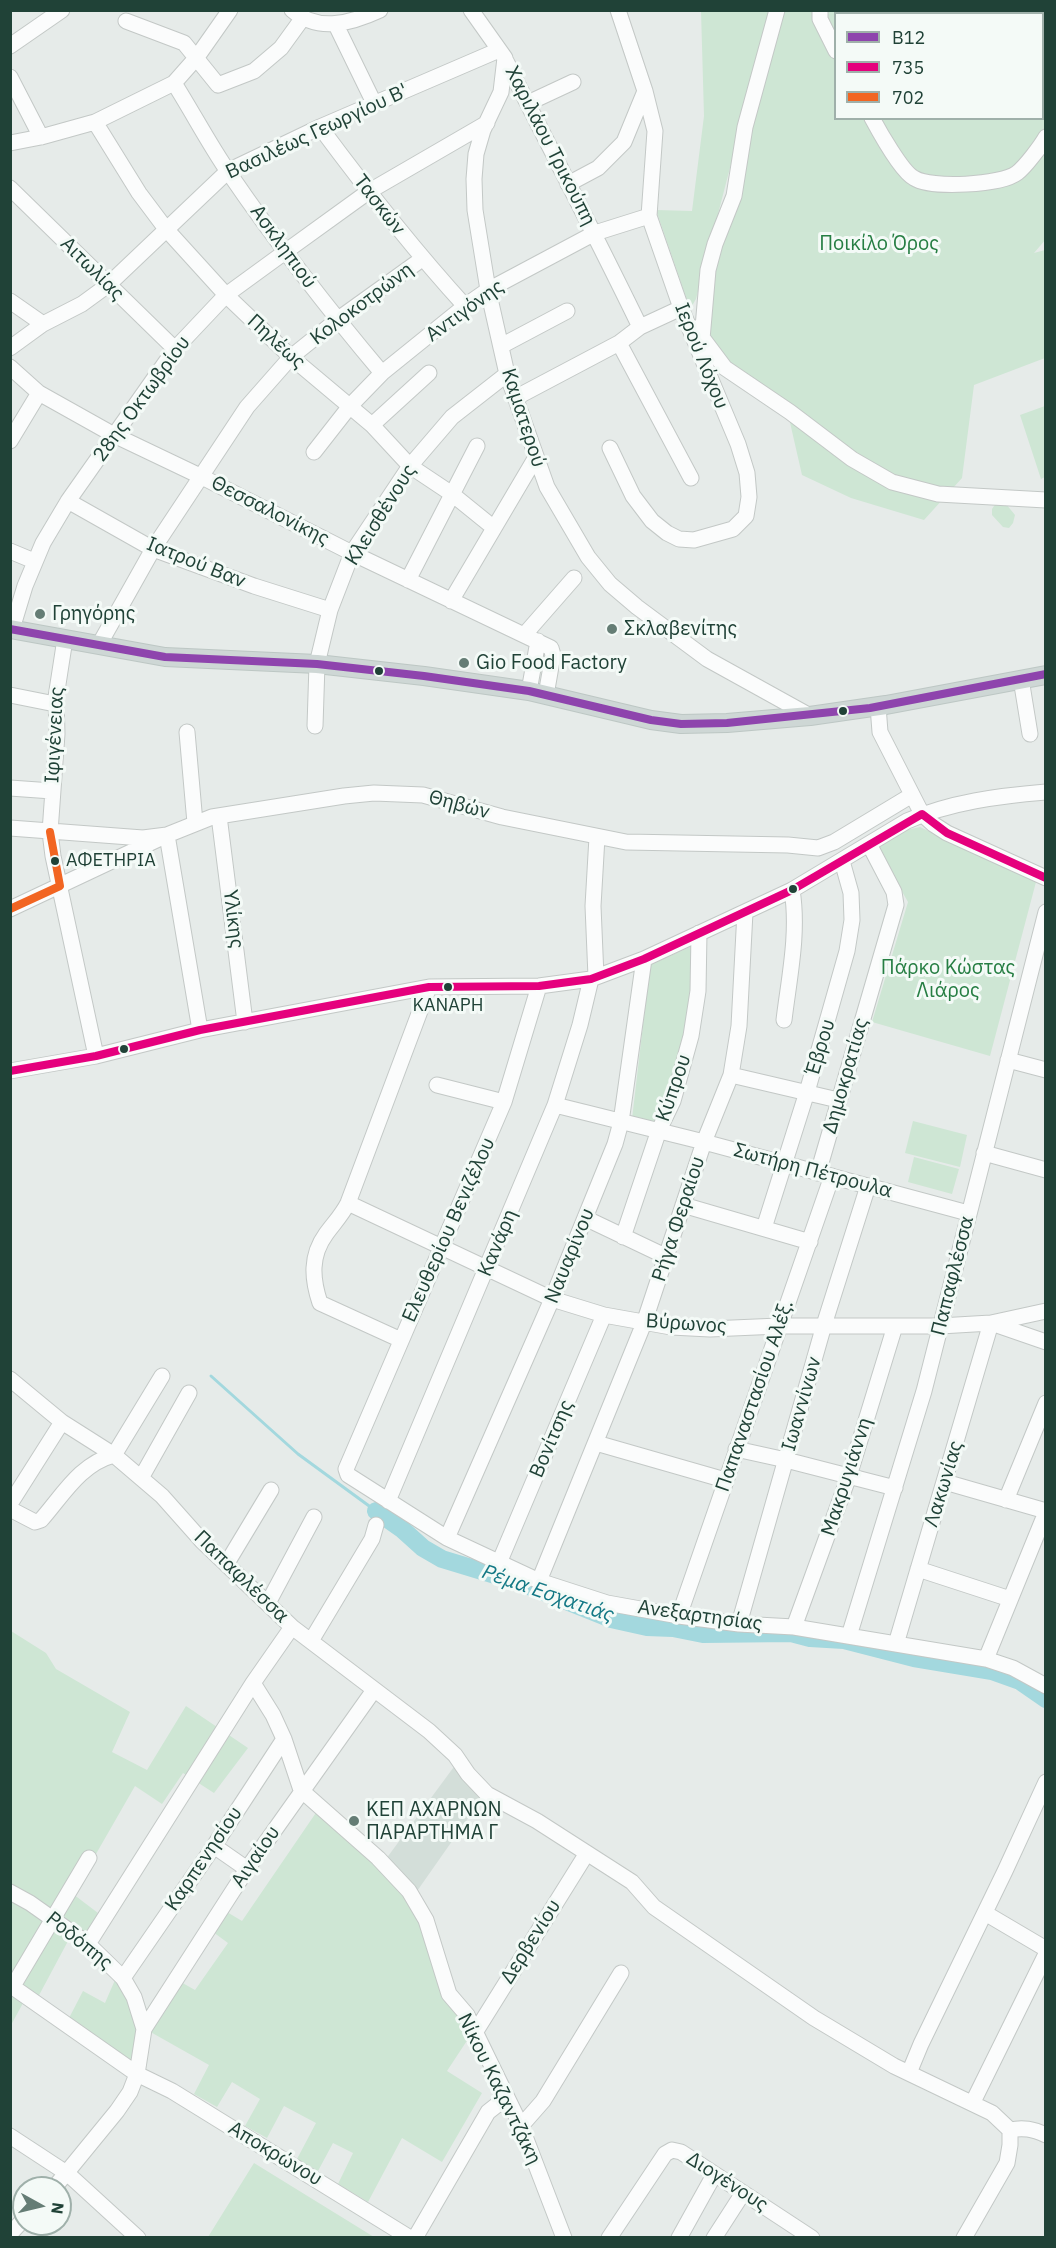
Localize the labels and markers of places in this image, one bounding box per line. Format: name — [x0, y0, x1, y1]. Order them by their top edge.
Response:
place label: Γρηγόρης — [52, 602, 135, 626]
marker: Γρηγόρης — [33, 607, 47, 621]
place label: Σκλαβενίτης — [624, 617, 737, 641]
marker: Σκλαβενίτης — [605, 622, 619, 636]
place label: Gio Food Factory — [476, 651, 627, 675]
marker: Gio Food Factory — [457, 656, 471, 670]
unlabelled marker — [373, 665, 385, 677]
unlabelled marker — [837, 705, 849, 717]
place label: ΑΦΕΤΗΡΙΑ — [66, 850, 156, 872]
marker: ΑΦΕΤΗΡΙΑ — [49, 855, 61, 867]
unlabelled marker — [787, 883, 799, 895]
marker: ΚΑΝΑΡΗ — [442, 981, 454, 993]
place label: ΚΑΝΑΡΗ — [413, 995, 483, 1017]
unlabelled marker — [118, 1043, 130, 1055]
place label: ΚΕΠ ΑΧΑΡΝΩΝ ΠΑΡΑΡΤΗΜΑ Γ — [366, 1798, 502, 1845]
marker: ΚΕΠ ΑΧΑΡΝΩΝ ΠΑΡΑΡΤΗΜΑ Γ — [347, 1814, 361, 1828]

